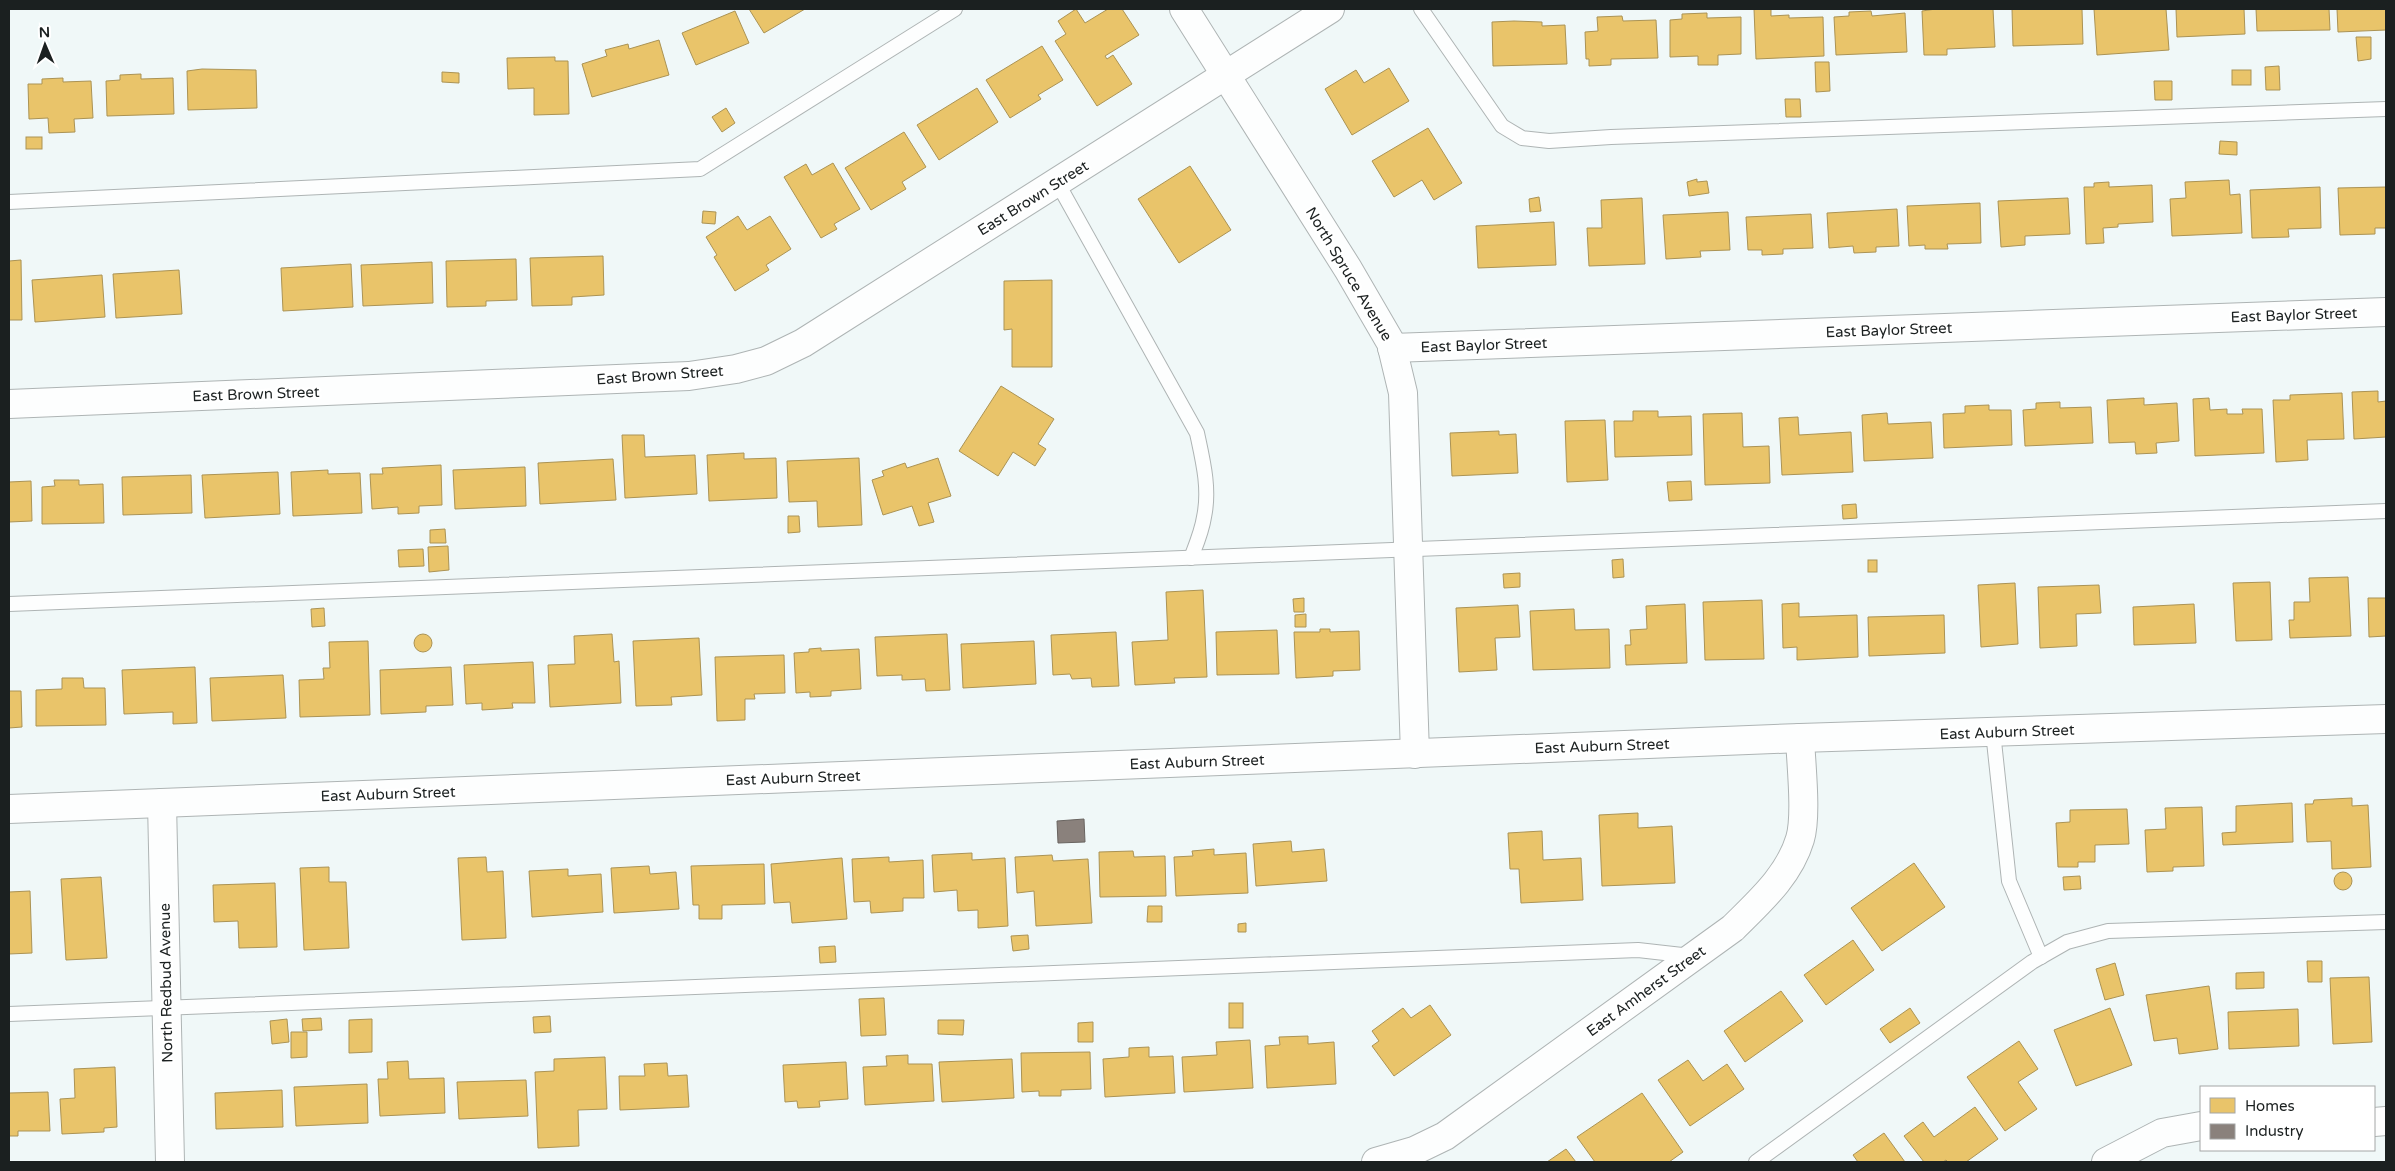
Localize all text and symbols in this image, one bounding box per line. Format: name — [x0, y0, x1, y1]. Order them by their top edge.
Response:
north arrow — [20, 20, 70, 70]
text: N — [39, 24, 50, 41]
street label: East Brown Street — [974, 157, 1092, 239]
street label: North Spruce Avenue — [1302, 204, 1396, 344]
street label: East Baylor Street — [2230, 304, 2358, 326]
street label: East Baylor Street — [1825, 319, 1953, 341]
street label: East Baylor Street — [1420, 334, 1548, 356]
street label: East Brown Street — [596, 362, 724, 388]
street label: East Brown Street — [192, 383, 320, 405]
street label: East Auburn Street — [1939, 721, 2075, 743]
street label: East Auburn Street — [1534, 735, 1670, 757]
street label: East Auburn Street — [1129, 751, 1265, 773]
street label: East Auburn Street — [725, 767, 861, 789]
street label: East Auburn Street — [320, 783, 456, 805]
street label: North Redbud Avenue — [156, 903, 176, 1063]
street label: East Amherst Street — [1583, 942, 1709, 1040]
legend — [2200, 1086, 2375, 1151]
text: Homes — [2245, 1097, 2295, 1115]
text: Industry — [2245, 1122, 2304, 1140]

